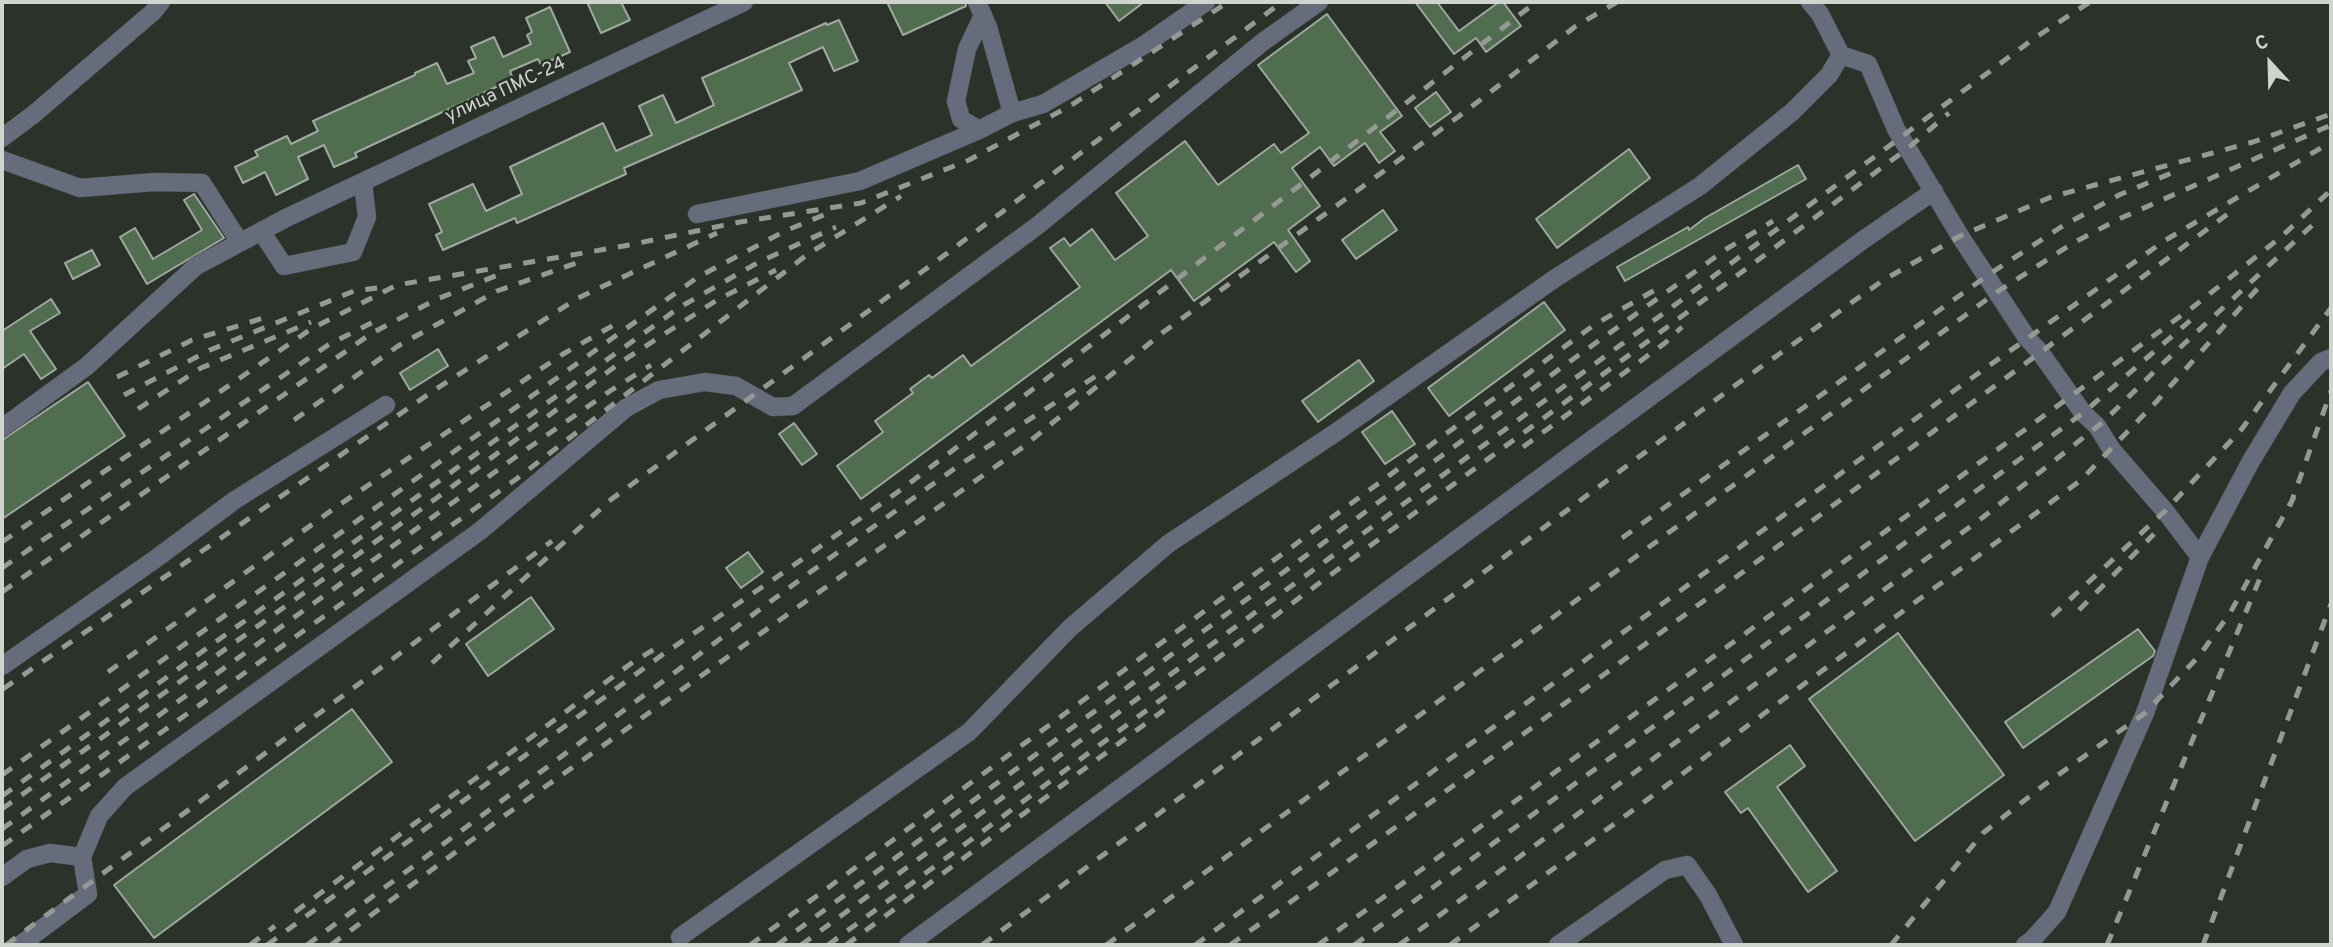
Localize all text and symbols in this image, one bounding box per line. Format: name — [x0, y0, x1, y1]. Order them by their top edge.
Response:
north arrow — [2235, 28, 2305, 98]
text: С — [2252, 30, 2272, 57]
street label: улица ПМС-24 — [442, 53, 570, 129]

